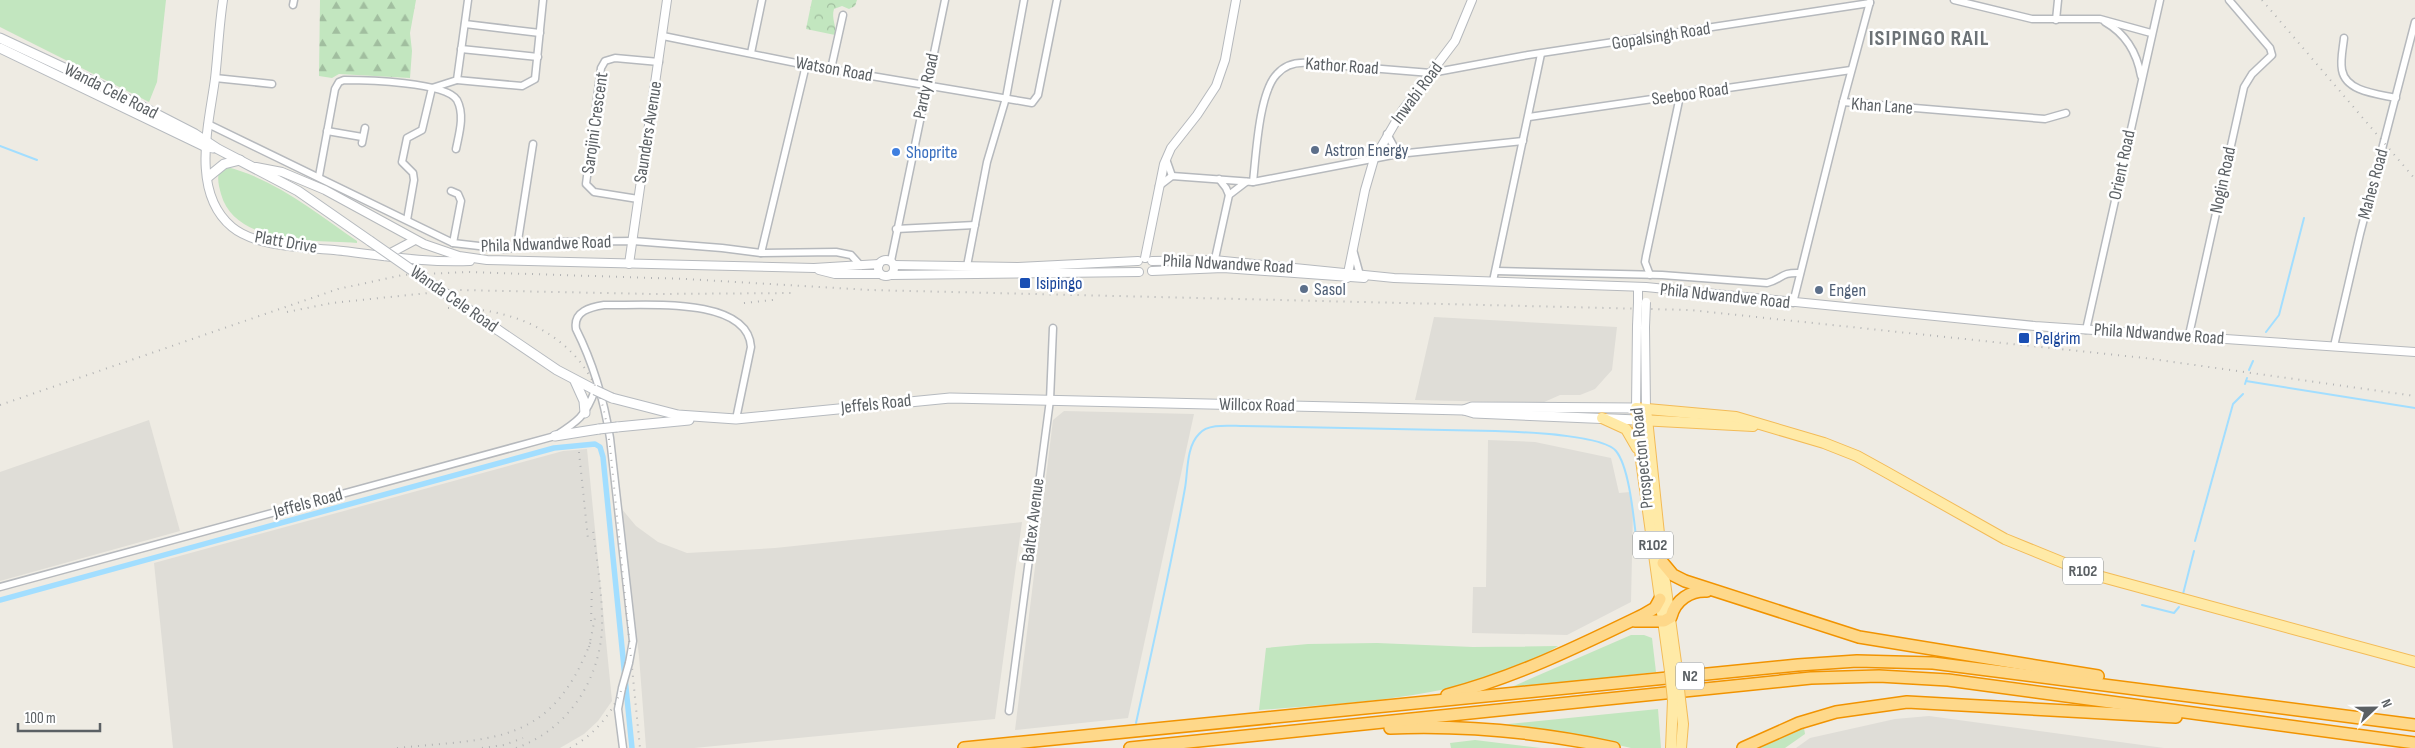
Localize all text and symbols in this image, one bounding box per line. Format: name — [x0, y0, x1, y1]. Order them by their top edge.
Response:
street label: Gopalsingh Road — [1610, 18, 1712, 54]
district label: ISIPINGO RAIL — [1869, 25, 1989, 52]
street label: Pardy Road — [909, 51, 943, 121]
street label: Watson Road — [794, 52, 874, 86]
street label: Kathor Road — [1305, 53, 1379, 79]
street label: Wanda Cele Road — [61, 58, 161, 124]
street label: Inwabi Road — [1387, 58, 1447, 128]
street label: Sarojini Crescent — [577, 70, 613, 175]
street label: Seeboo Road — [1650, 78, 1730, 110]
street label: Saunders Avenue — [630, 80, 666, 184]
street label: Khan Lane — [1850, 93, 1914, 119]
street label: Orient Road — [2104, 128, 2140, 202]
place label: Astron Energy — [1324, 140, 1409, 161]
place label: Shoprite — [906, 142, 957, 163]
marker: Astron Energy — [1309, 144, 1321, 156]
street label: Nogin Road — [2206, 145, 2240, 215]
marker: Shoprite — [890, 146, 902, 158]
street label: Mahes Road — [2354, 147, 2392, 221]
street label: Platt Drive — [253, 226, 319, 258]
street label: Phila Ndwandwe Road — [480, 231, 612, 257]
street label: Phila Ndwandwe Road — [1162, 250, 1294, 278]
street label: Wanda Cele Road — [406, 261, 502, 337]
place label: Isipingo — [1036, 273, 1083, 294]
marker: Isipingo — [1018, 276, 1032, 290]
place label: Sasol — [1314, 279, 1346, 300]
street label: Phila Ndwandwe Road — [1659, 279, 1791, 313]
place label: Engen — [1829, 280, 1866, 301]
marker: Sasol — [1298, 283, 1310, 295]
marker: Engen — [1813, 284, 1825, 296]
street label: Phila Ndwandwe Road — [2093, 319, 2225, 349]
place label: Pelgrim — [2035, 328, 2080, 349]
marker: Pelgrim — [2017, 331, 2031, 345]
street label: Jeffels Road — [839, 390, 912, 418]
street label: Willcox Road — [1219, 394, 1295, 416]
street label: Prospecton Road — [1626, 406, 1658, 510]
street label: Baltex Avenue — [1017, 477, 1049, 563]
street label: Jeffels Road — [270, 484, 345, 523]
road number: R102 — [1633, 532, 1673, 558]
road number: R102 — [2063, 558, 2103, 584]
road number: N2 — [1676, 662, 1704, 689]
north arrow — [2350, 683, 2400, 733]
text: N — [2377, 697, 2396, 710]
scale bar — [18, 700, 100, 732]
text: 100 m — [25, 709, 56, 728]

